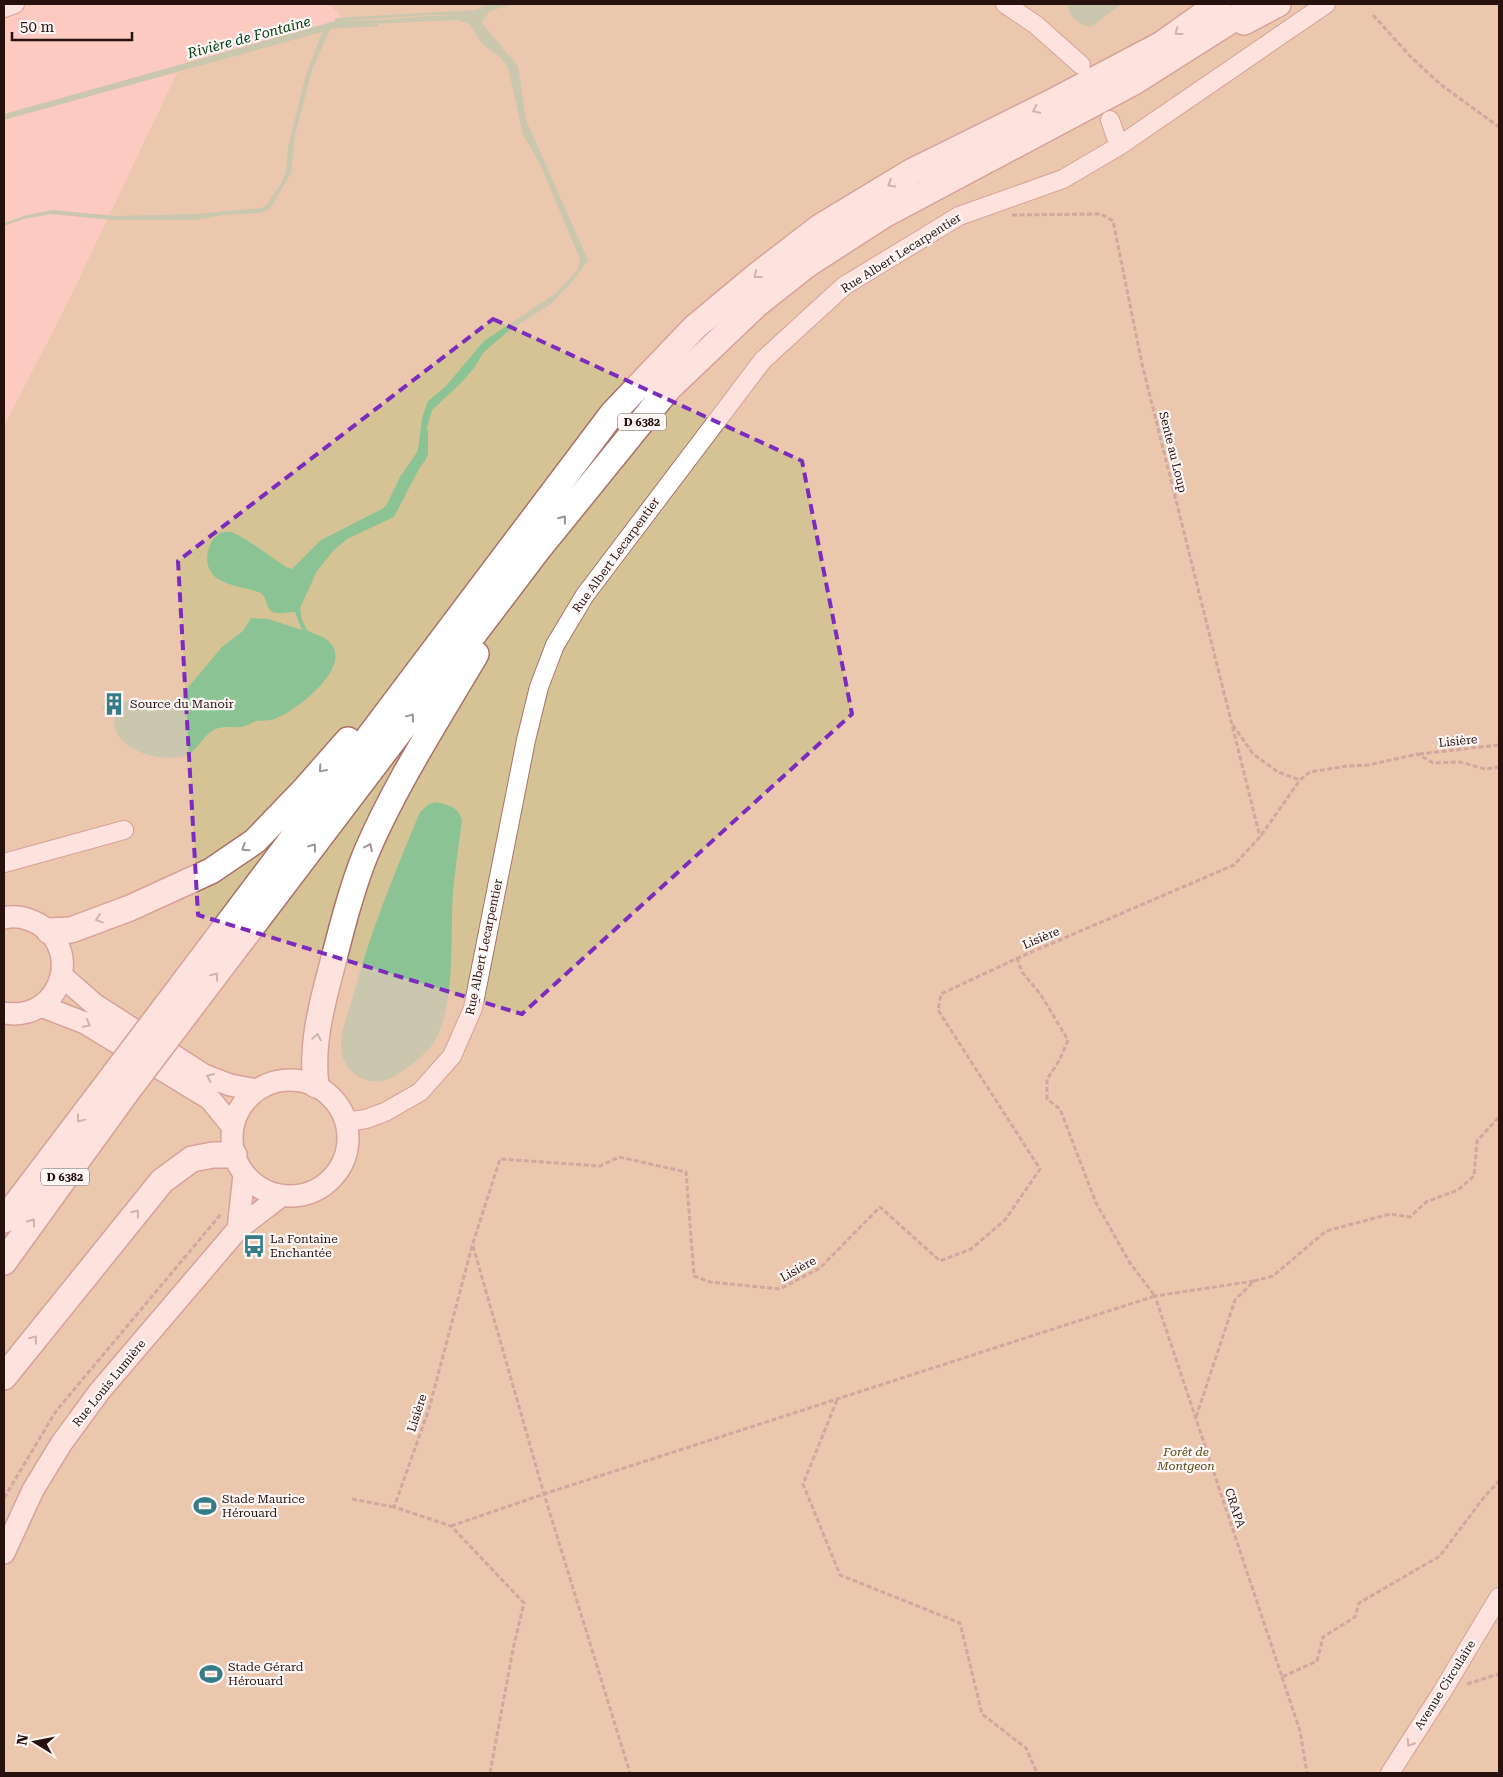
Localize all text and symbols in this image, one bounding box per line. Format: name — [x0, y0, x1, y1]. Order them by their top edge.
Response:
scale bar — [12, 10, 132, 42]
water label: Rivière de Fontaine — [185, 13, 312, 61]
text: 50 m — [20, 18, 55, 36]
one-way arrow — [1174, 26, 1184, 35]
one-way arrow — [1032, 104, 1041, 114]
one-way arrow — [887, 177, 896, 187]
street label: Rue Albert Lecarpentier — [838, 210, 964, 296]
one-way arrow — [754, 270, 763, 278]
street label: Sente au Loup — [1156, 410, 1190, 494]
road number: D 6382 — [618, 414, 666, 431]
street label: Rue Albert Lecarpentier — [570, 495, 662, 615]
one-way arrow — [557, 516, 565, 525]
building icon: Source du Manoir — [101, 691, 127, 717]
place label: Source du Manoir — [130, 697, 234, 711]
one-way arrow — [405, 713, 414, 723]
street label: Lisière — [1438, 732, 1478, 750]
one-way arrow — [319, 764, 328, 773]
one-way arrow — [241, 842, 250, 851]
one-way arrow — [307, 843, 316, 853]
one-way arrow — [363, 843, 374, 852]
street label: Rue Albert Lecarpentier — [463, 878, 505, 1016]
one-way arrow — [95, 913, 104, 923]
street label: Lisière — [1020, 924, 1062, 952]
one-way arrow — [209, 973, 217, 982]
one-way arrow — [81, 1018, 90, 1028]
one-way arrow — [311, 1033, 322, 1041]
one-way arrow — [206, 1072, 215, 1083]
one-way arrow — [77, 1113, 86, 1123]
road number: D 6382 — [41, 1168, 89, 1186]
one-way arrow — [131, 1209, 140, 1218]
one-way arrow — [26, 1219, 36, 1228]
place label: La Fontaine Enchantée — [270, 1232, 338, 1260]
bus stop icon: La Fontaine Enchantée — [241, 1233, 267, 1259]
street label: Lisière — [778, 1253, 819, 1285]
one-way arrow — [29, 1336, 37, 1345]
street label: Rue Louis Lumière — [70, 1336, 149, 1429]
street label: Lisière — [404, 1392, 430, 1434]
park label: Forêt de Montgeon — [1156, 1445, 1215, 1473]
street label: CRAPA — [1222, 1486, 1248, 1530]
place label: Stade Maurice Hérouard — [222, 1492, 305, 1520]
sports icon: Stade Maurice Hérouard — [192, 1493, 218, 1519]
street label: Avenue Circulaire — [1412, 1637, 1478, 1732]
place label: Stade Gérard Hérouard — [228, 1660, 304, 1688]
sports icon: Stade Gérard Hérouard — [198, 1661, 224, 1687]
north arrow — [10, 1717, 60, 1767]
text: N — [13, 1733, 31, 1746]
one-way arrow — [1406, 1737, 1416, 1746]

